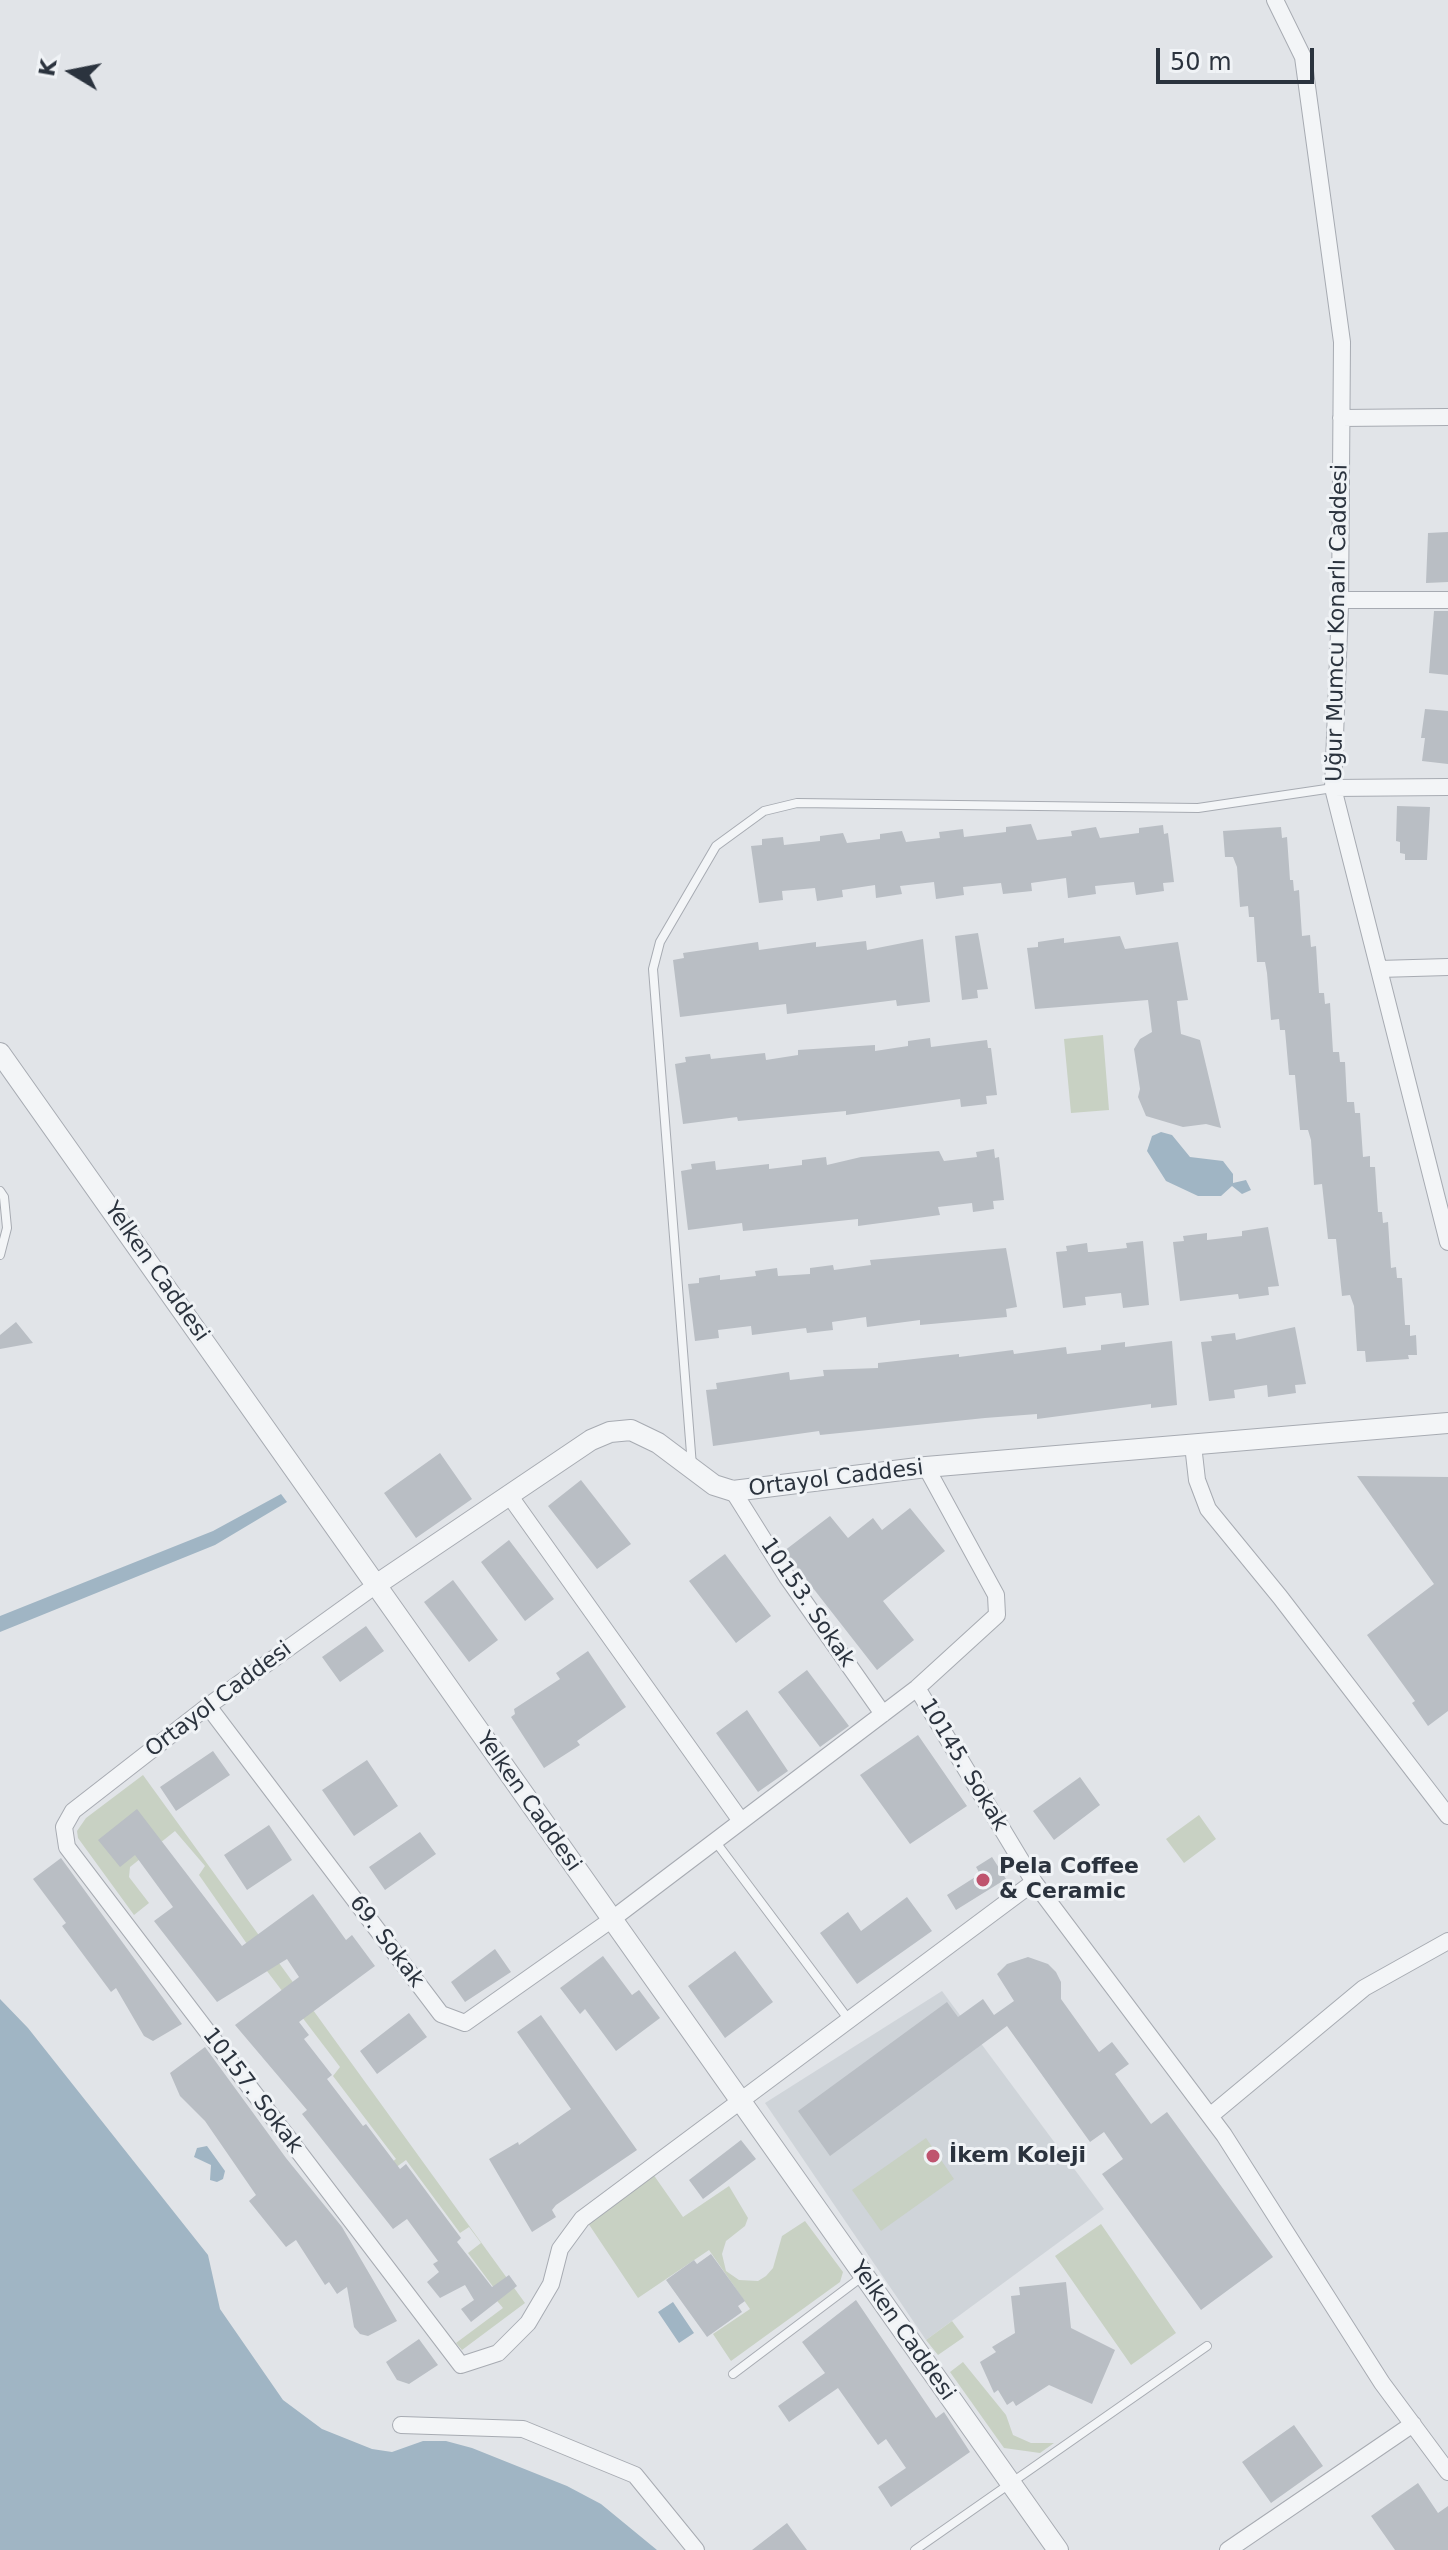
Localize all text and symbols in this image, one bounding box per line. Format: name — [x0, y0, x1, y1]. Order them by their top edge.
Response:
north arrow — [32, 32, 112, 112]
scale bar — [1160, 32, 1318, 82]
text: 50 m — [1170, 48, 1232, 76]
text: K — [34, 57, 62, 78]
street label: Uğur Mumcu Konarlı Caddesi — [1322, 464, 1354, 782]
street label: Yelken Caddesi — [98, 1197, 214, 1347]
street label: Ortayol Caddesi — [747, 1455, 925, 1503]
street label: 10153. Sokak — [754, 1533, 860, 1673]
street label: Ortayol Caddesi — [141, 1637, 297, 1763]
street label: 10145. Sokak — [913, 1694, 1013, 1836]
street label: Yelken Caddesi — [470, 1727, 586, 1877]
place label: Pela Coffee & Ceramic — [999, 1854, 1139, 1906]
marker: Pela Coffee & Ceramic — [974, 1871, 992, 1889]
street label: 69. Sokak — [343, 1891, 429, 1993]
street label: 10157. Sokak — [196, 2023, 308, 2159]
place label: İkem Koleji — [949, 2143, 1086, 2169]
marker: İkem Koleji — [924, 2147, 942, 2165]
street label: Yelken Caddesi — [844, 2256, 960, 2406]

